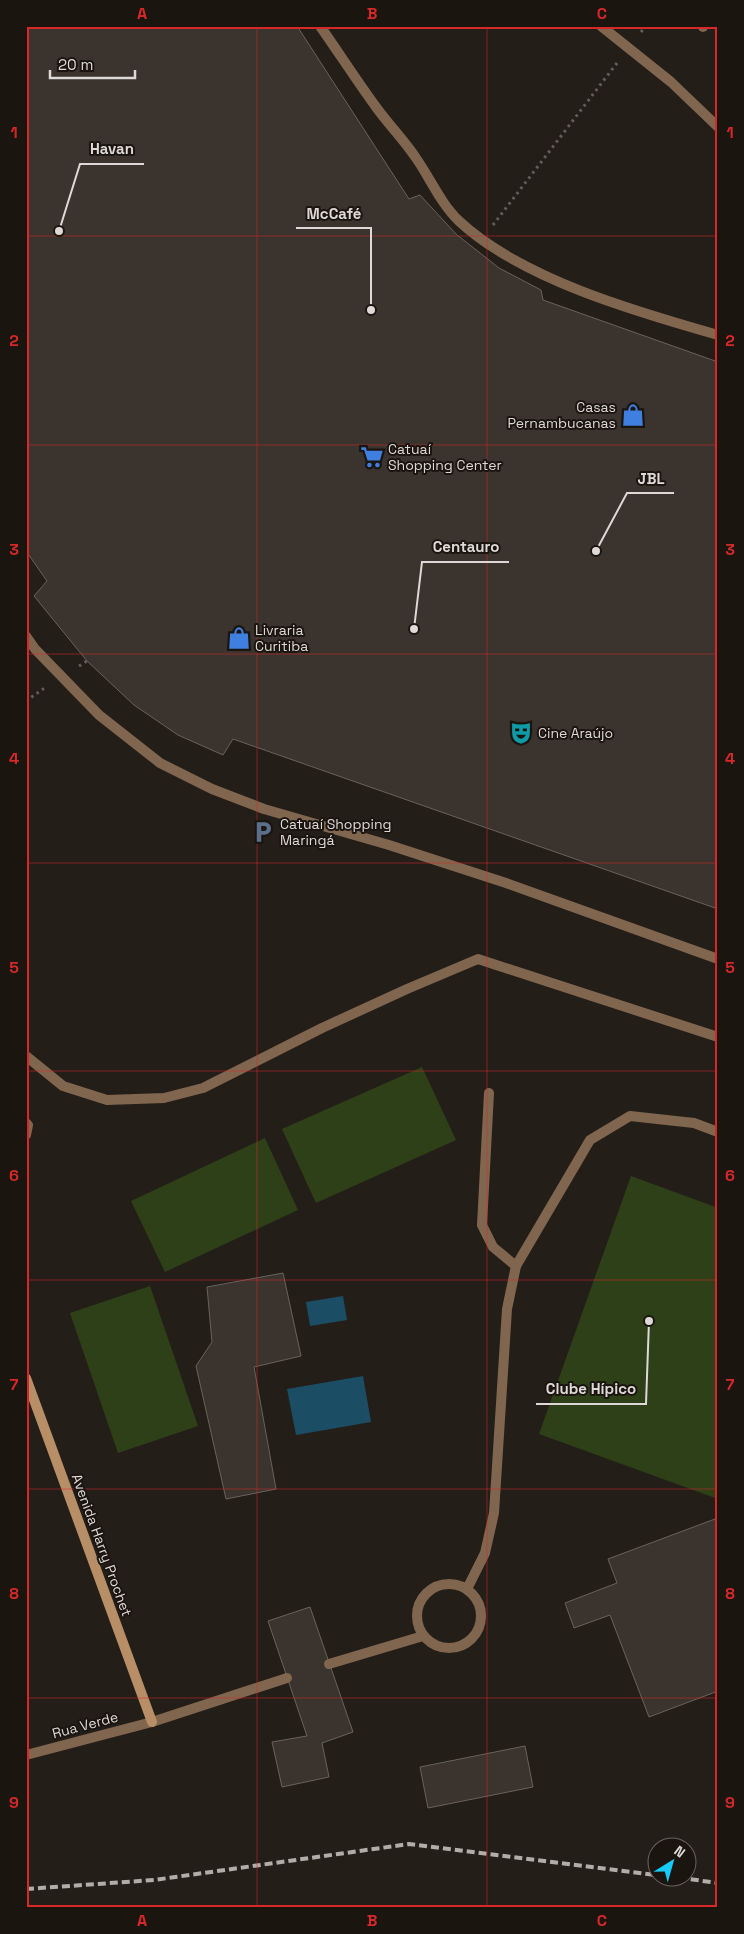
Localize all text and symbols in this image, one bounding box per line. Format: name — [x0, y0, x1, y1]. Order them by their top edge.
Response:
text: A — [137, 3, 147, 24]
text: B — [367, 3, 377, 24]
text: C — [597, 3, 607, 24]
scale bar — [50, 48, 135, 80]
text: 20 m — [58, 55, 93, 74]
text: 1 — [10, 122, 18, 143]
text: 1 — [726, 122, 734, 143]
callout: Havan — [80, 134, 144, 164]
text: Havan — [90, 139, 134, 158]
callout: McCafé — [296, 198, 371, 228]
text: McCafé — [307, 204, 362, 223]
text: 2 — [9, 330, 19, 351]
text: 2 — [725, 330, 735, 351]
place label: Casas Pernambucanas — [508, 398, 616, 432]
shop icon: Casas Pernambucanas — [620, 402, 646, 428]
place label: Catuaí Shopping Center — [388, 440, 502, 474]
supermarket icon: Catuaí Shopping Center — [359, 444, 385, 470]
callout: JBL — [627, 463, 674, 493]
text: JBL — [637, 469, 665, 488]
callout: Centauro — [422, 532, 509, 562]
text: Centauro — [433, 537, 499, 556]
text: 3 — [9, 539, 19, 560]
text: 3 — [725, 539, 735, 560]
place label: Livraria Curitiba — [255, 621, 308, 655]
shop icon: Livraria Curitiba — [226, 625, 252, 651]
theatre icon: Cine Araújo — [508, 720, 534, 746]
place label: Cine Araújo — [538, 724, 613, 742]
text: 4 — [9, 748, 19, 769]
text: 4 — [725, 748, 735, 769]
place label: Catuaí Shopping Maringá — [280, 815, 392, 849]
parking icon: Catuaí Shopping Maringá — [250, 819, 276, 845]
text: 5 — [9, 957, 19, 978]
text: 5 — [725, 957, 735, 978]
text: 6 — [9, 1165, 19, 1186]
text: 6 — [725, 1165, 735, 1186]
text: 7 — [10, 1374, 19, 1395]
callout: Clube Hípico — [536, 1374, 646, 1404]
text: 7 — [726, 1374, 735, 1395]
text: Clube Hípico — [546, 1379, 636, 1398]
street label: Avenida Harry Prochet — [68, 1471, 136, 1619]
text: 8 — [9, 1583, 19, 1604]
text: 8 — [725, 1583, 735, 1604]
street label: Rua Verde — [50, 1708, 120, 1742]
text: 9 — [9, 1792, 19, 1813]
text: 9 — [725, 1792, 735, 1813]
north arrow — [646, 1836, 696, 1886]
text: N — [671, 1842, 689, 1862]
text: A — [137, 1910, 147, 1931]
text: B — [367, 1910, 377, 1931]
text: C — [597, 1910, 607, 1931]

